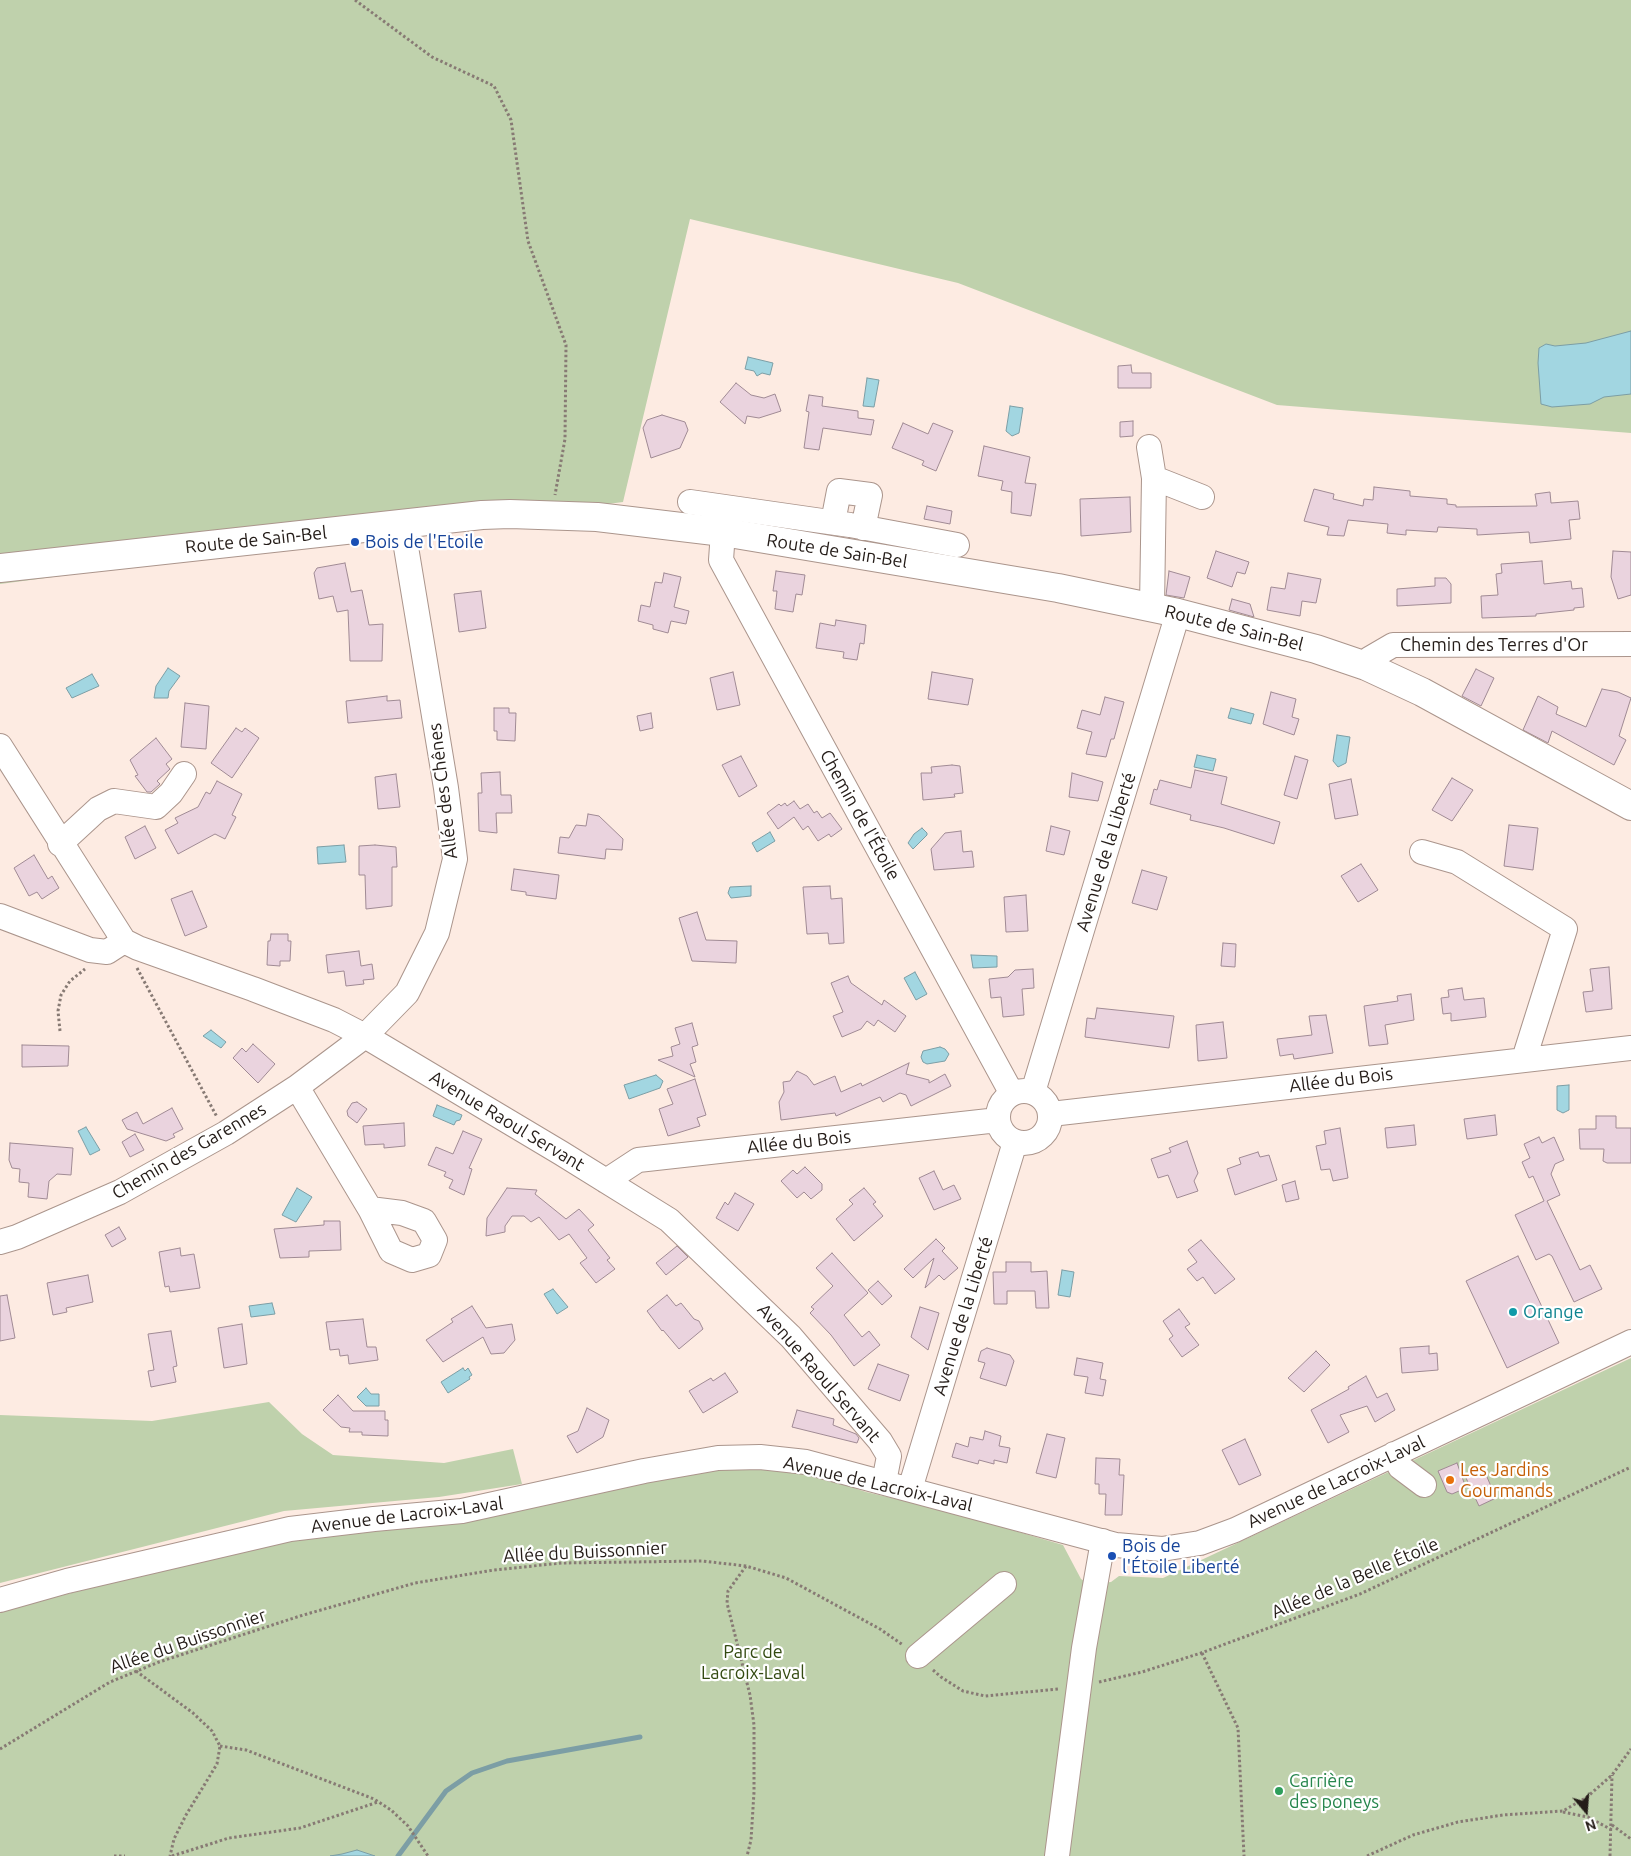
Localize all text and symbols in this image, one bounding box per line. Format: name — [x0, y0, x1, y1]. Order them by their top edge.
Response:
street label: Route de Sain-Bel — [184, 522, 328, 558]
street label: Route de Sain-Bel — [765, 529, 909, 573]
place label: Bois de l'Etoile — [365, 531, 484, 553]
marker: Bois de l'Etoile — [349, 536, 361, 548]
street label: Route de Sain-Bel — [1162, 600, 1306, 656]
street label: Chemin des Terres d'Or — [1400, 634, 1588, 656]
street label: Allée des Chênes — [424, 722, 462, 860]
street label: Chemin de l'Étoile — [815, 746, 905, 884]
street label: Avenue de la Liberté — [1072, 770, 1140, 934]
street label: Allée du Bois — [1288, 1063, 1394, 1097]
street label: Avenue Raoul Servant — [426, 1066, 588, 1176]
street label: Chemin des Garennes — [108, 1098, 270, 1204]
street label: Allée du Bois — [746, 1126, 852, 1158]
street label: Avenue de la Liberté — [929, 1234, 997, 1398]
street label: Avenue Raoul Servant — [753, 1299, 885, 1447]
place label: Orange — [1523, 1301, 1584, 1323]
marker: Orange — [1507, 1306, 1519, 1318]
street label: Avenue de Lacroix-Laval — [1244, 1431, 1428, 1533]
street label: Avenue de Lacroix-Laval — [781, 1452, 975, 1516]
place label: Les Jardins Gourmands — [1460, 1459, 1553, 1502]
marker: Les Jardins Gourmands — [1444, 1474, 1456, 1486]
street label: Avenue de Lacroix-Laval — [310, 1493, 504, 1537]
street label: Allée de la Belle Étoile — [1268, 1533, 1442, 1623]
place label: Bois de l'Étoile Liberté — [1122, 1535, 1240, 1578]
street label: Allée du Buissonnier — [503, 1537, 667, 1567]
marker: Bois de l'Étoile Liberté — [1106, 1550, 1118, 1562]
street label: Allée du Buissonnier — [107, 1604, 269, 1678]
park label: Parc de Lacroix-Laval — [701, 1641, 805, 1684]
place label: Carrière des poneys — [1289, 1770, 1379, 1812]
marker: Carrière des poneys — [1273, 1785, 1285, 1797]
north arrow — [1561, 1786, 1611, 1836]
text: N — [1583, 1816, 1598, 1834]

